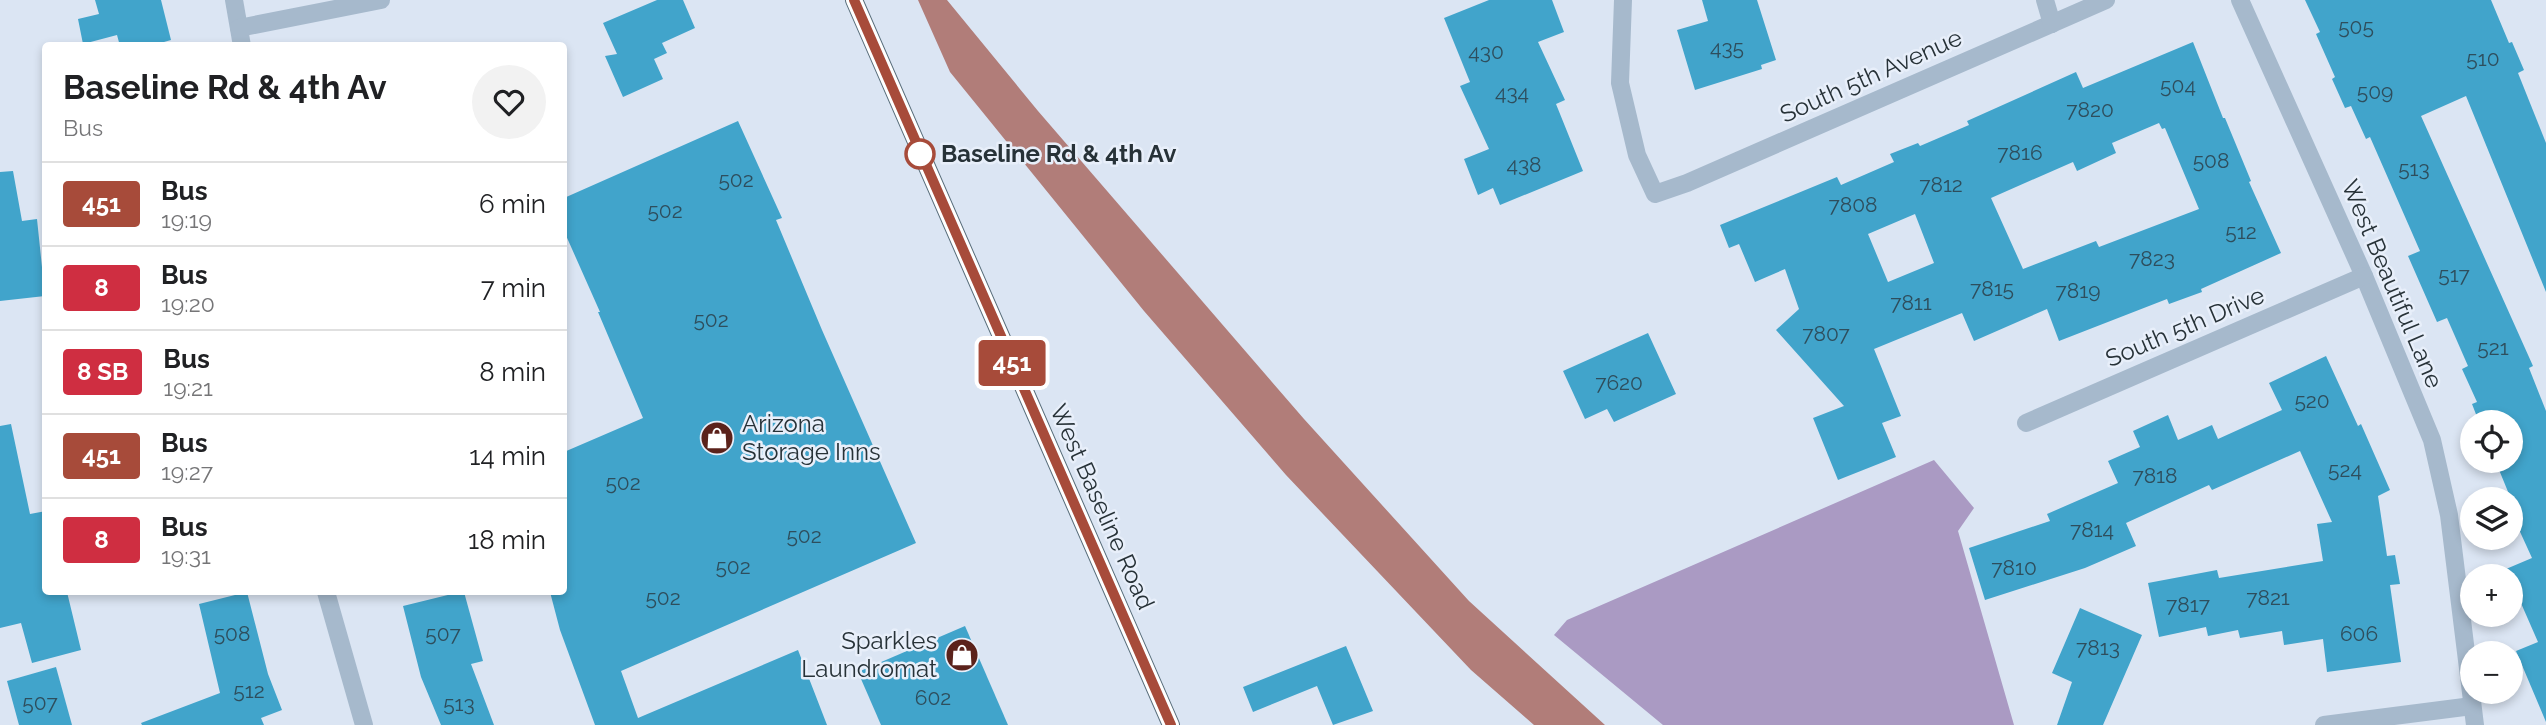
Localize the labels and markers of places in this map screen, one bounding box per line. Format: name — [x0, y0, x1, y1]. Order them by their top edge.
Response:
marker: Baseline Rd & 4th Av — [905, 139, 935, 169]
place label: Baseline Rd & 4th Av — [941, 139, 1176, 168]
place label: Arizona Storage Inns — [742, 409, 881, 466]
shop icon: Arizona Storage Inns — [698, 419, 736, 457]
place label: Sparkles Laundromat — [801, 626, 937, 683]
shop icon: Sparkles Laundromat — [943, 636, 981, 674]

